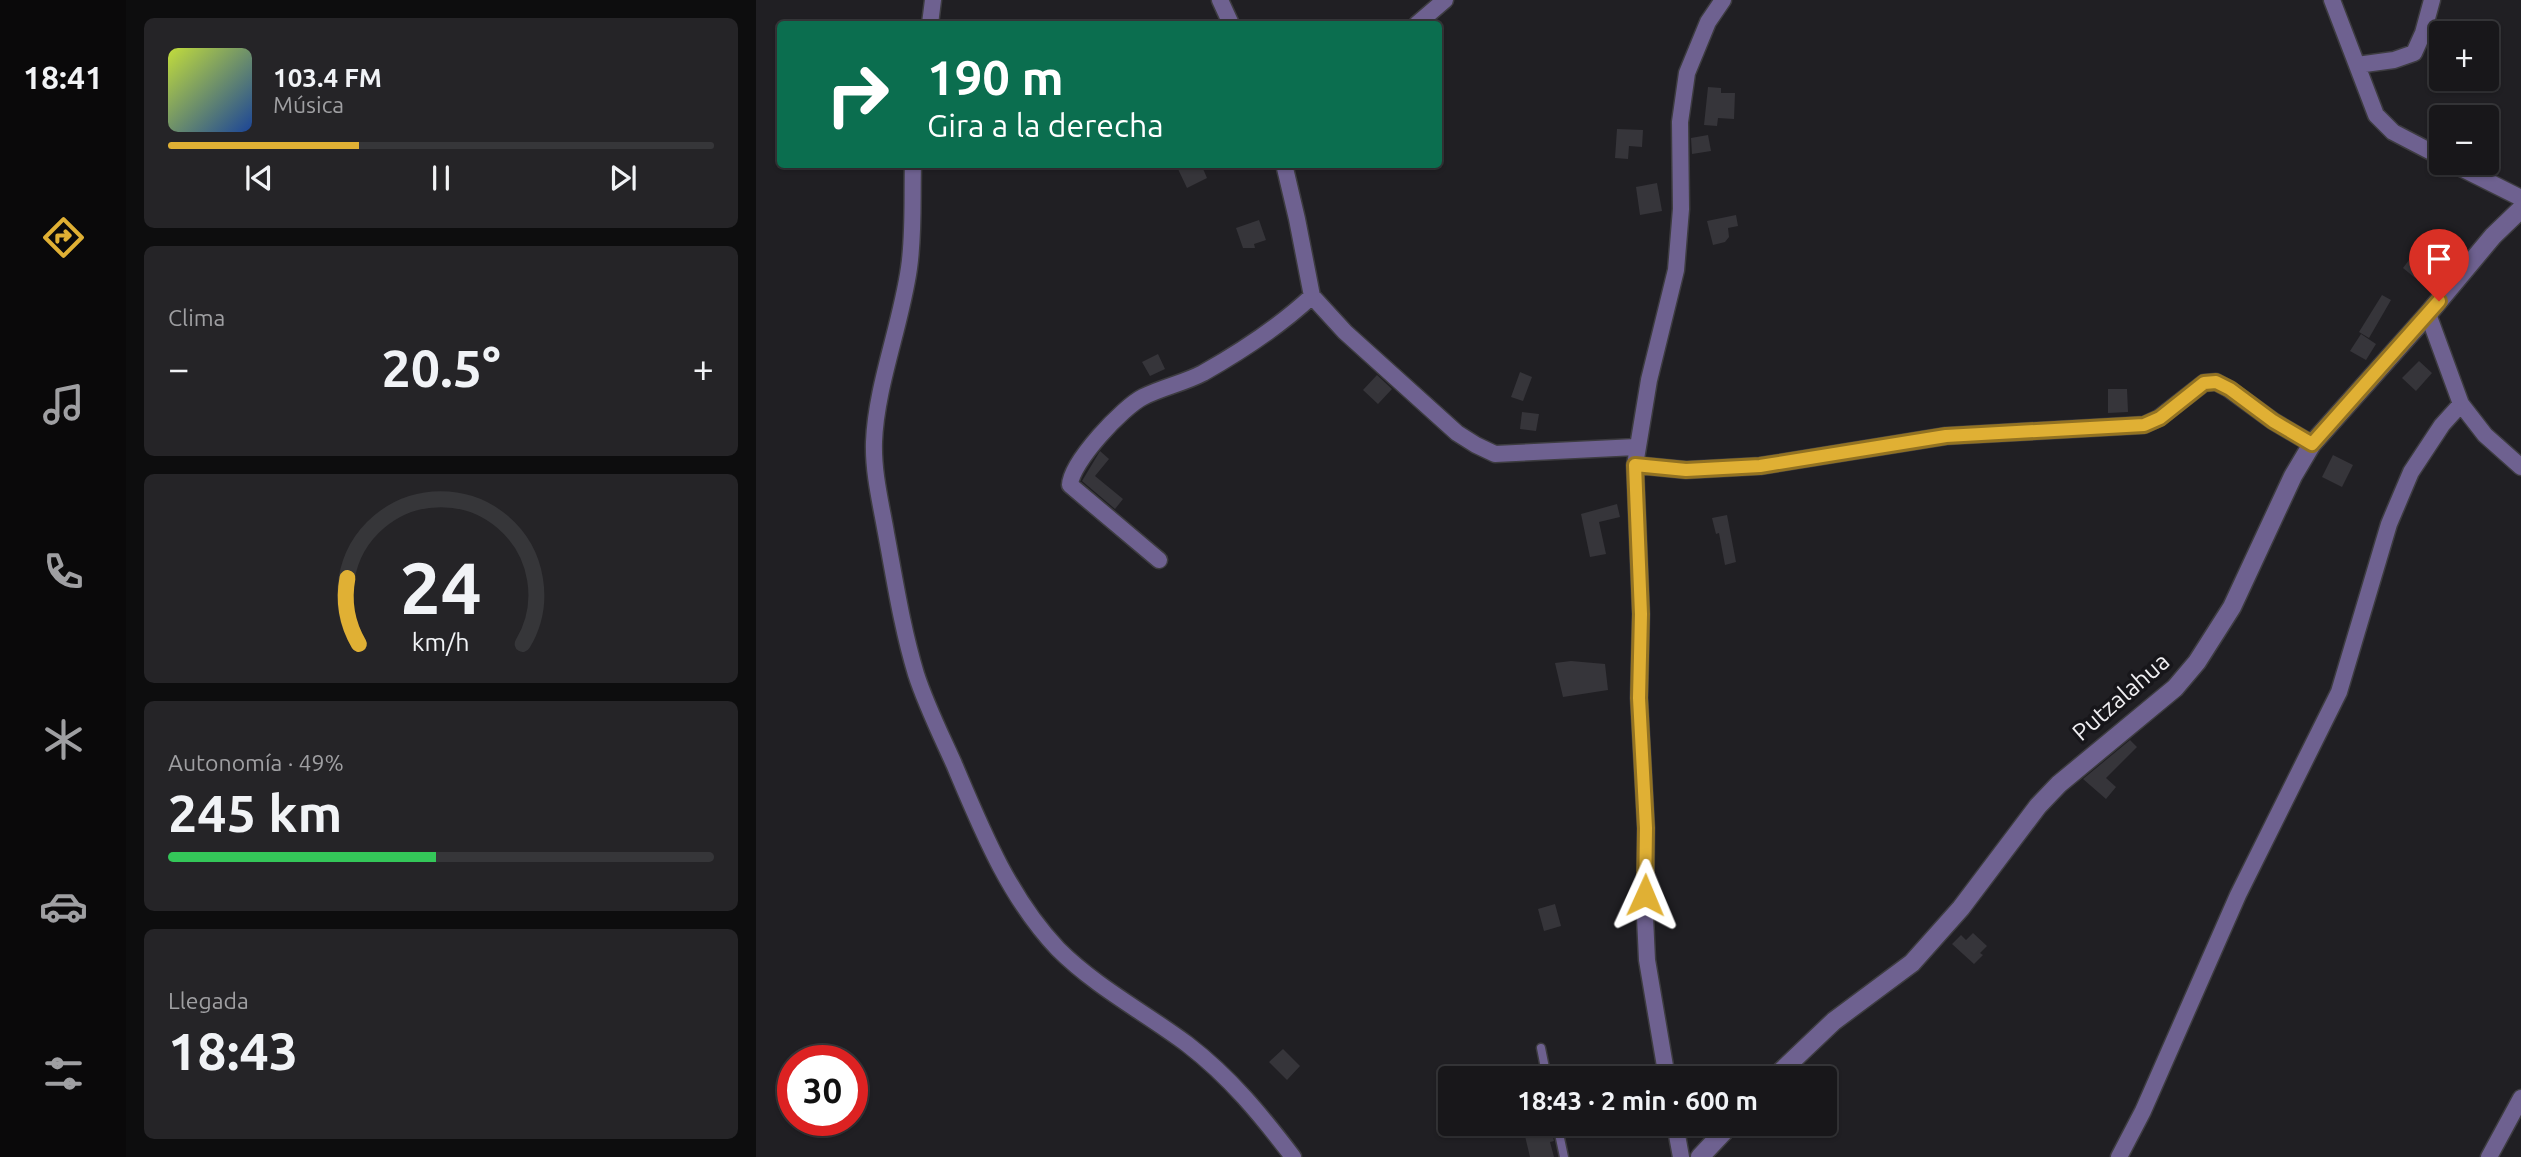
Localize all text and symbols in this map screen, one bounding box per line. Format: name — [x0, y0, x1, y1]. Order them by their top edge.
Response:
map controls — [2429, 21, 2499, 175]
button: + — [2429, 21, 2499, 91]
icon: right — [812, 49, 903, 140]
text: 190 m — [927, 49, 1064, 104]
text: 18:41 — [23, 59, 103, 95]
text: 103.4 FM — [273, 63, 382, 92]
text: Música — [273, 92, 344, 117]
button: − — [2429, 105, 2499, 175]
text: Gira a la derecha — [927, 107, 1164, 143]
icon: previous — [240, 159, 278, 197]
icon: pause — [422, 159, 460, 197]
icon: next — [604, 159, 642, 197]
icon: directions — [39, 213, 88, 262]
pin — [2409, 229, 2469, 301]
icon: arrive — [2420, 240, 2458, 278]
text: Clima — [168, 305, 225, 330]
text: 20.5° — [381, 339, 501, 397]
text: − — [168, 347, 189, 389]
text: + — [693, 347, 714, 389]
icon: music — [39, 380, 88, 429]
icon: phone — [39, 547, 88, 596]
text: 24 — [400, 547, 482, 629]
text: km/h — [412, 628, 470, 656]
street label: Putzalahua — [2067, 647, 2175, 746]
icon: climate — [39, 715, 88, 764]
text: Autonomía · 49% — [168, 750, 344, 775]
text: 245 km — [168, 784, 342, 842]
position arrow — [1608, 858, 1682, 932]
icon: car — [39, 882, 88, 931]
text: Llegada — [168, 988, 249, 1013]
text: 18:43 — [168, 1022, 298, 1080]
speed limit sign: 30 — [777, 1045, 868, 1136]
icon: filters — [39, 1049, 88, 1098]
text: 18:43 · 2 min · 600 m — [1517, 1086, 1758, 1115]

